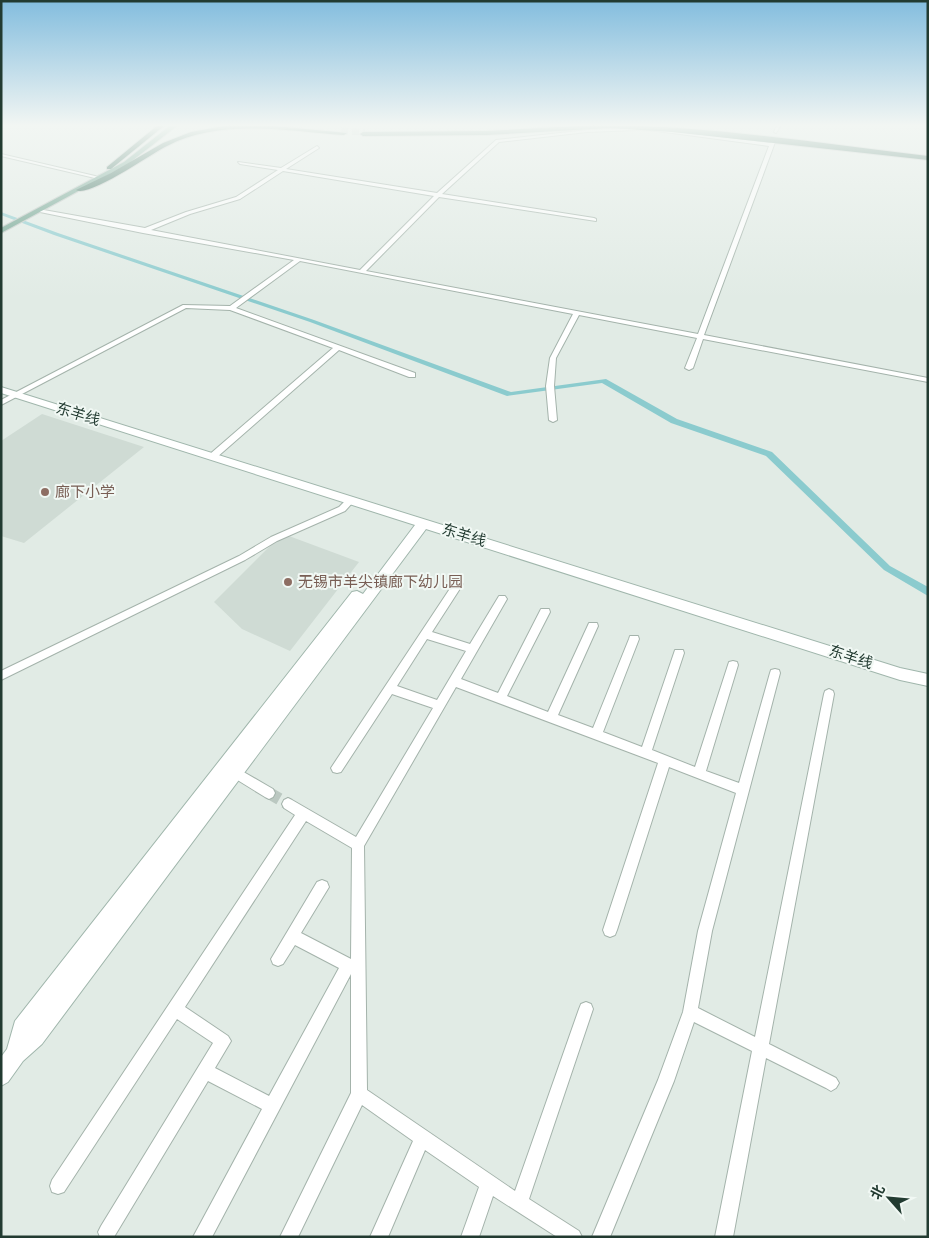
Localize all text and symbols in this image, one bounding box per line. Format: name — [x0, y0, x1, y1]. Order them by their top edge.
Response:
street label: 东羊线 — [54, 399, 102, 429]
place label: 廊下小学 — [55, 483, 115, 501]
marker: 廊下小学 — [39, 486, 51, 498]
street label: 东羊线 — [440, 520, 488, 550]
place label: 无锡市羊尖镇廊下幼儿园 — [298, 573, 463, 591]
marker: 无锡市羊尖镇廊下幼儿园 — [282, 576, 294, 588]
street label: 东羊线 — [827, 641, 875, 673]
north arrow — [864, 1173, 914, 1223]
text: 北 — [867, 1182, 888, 1202]

